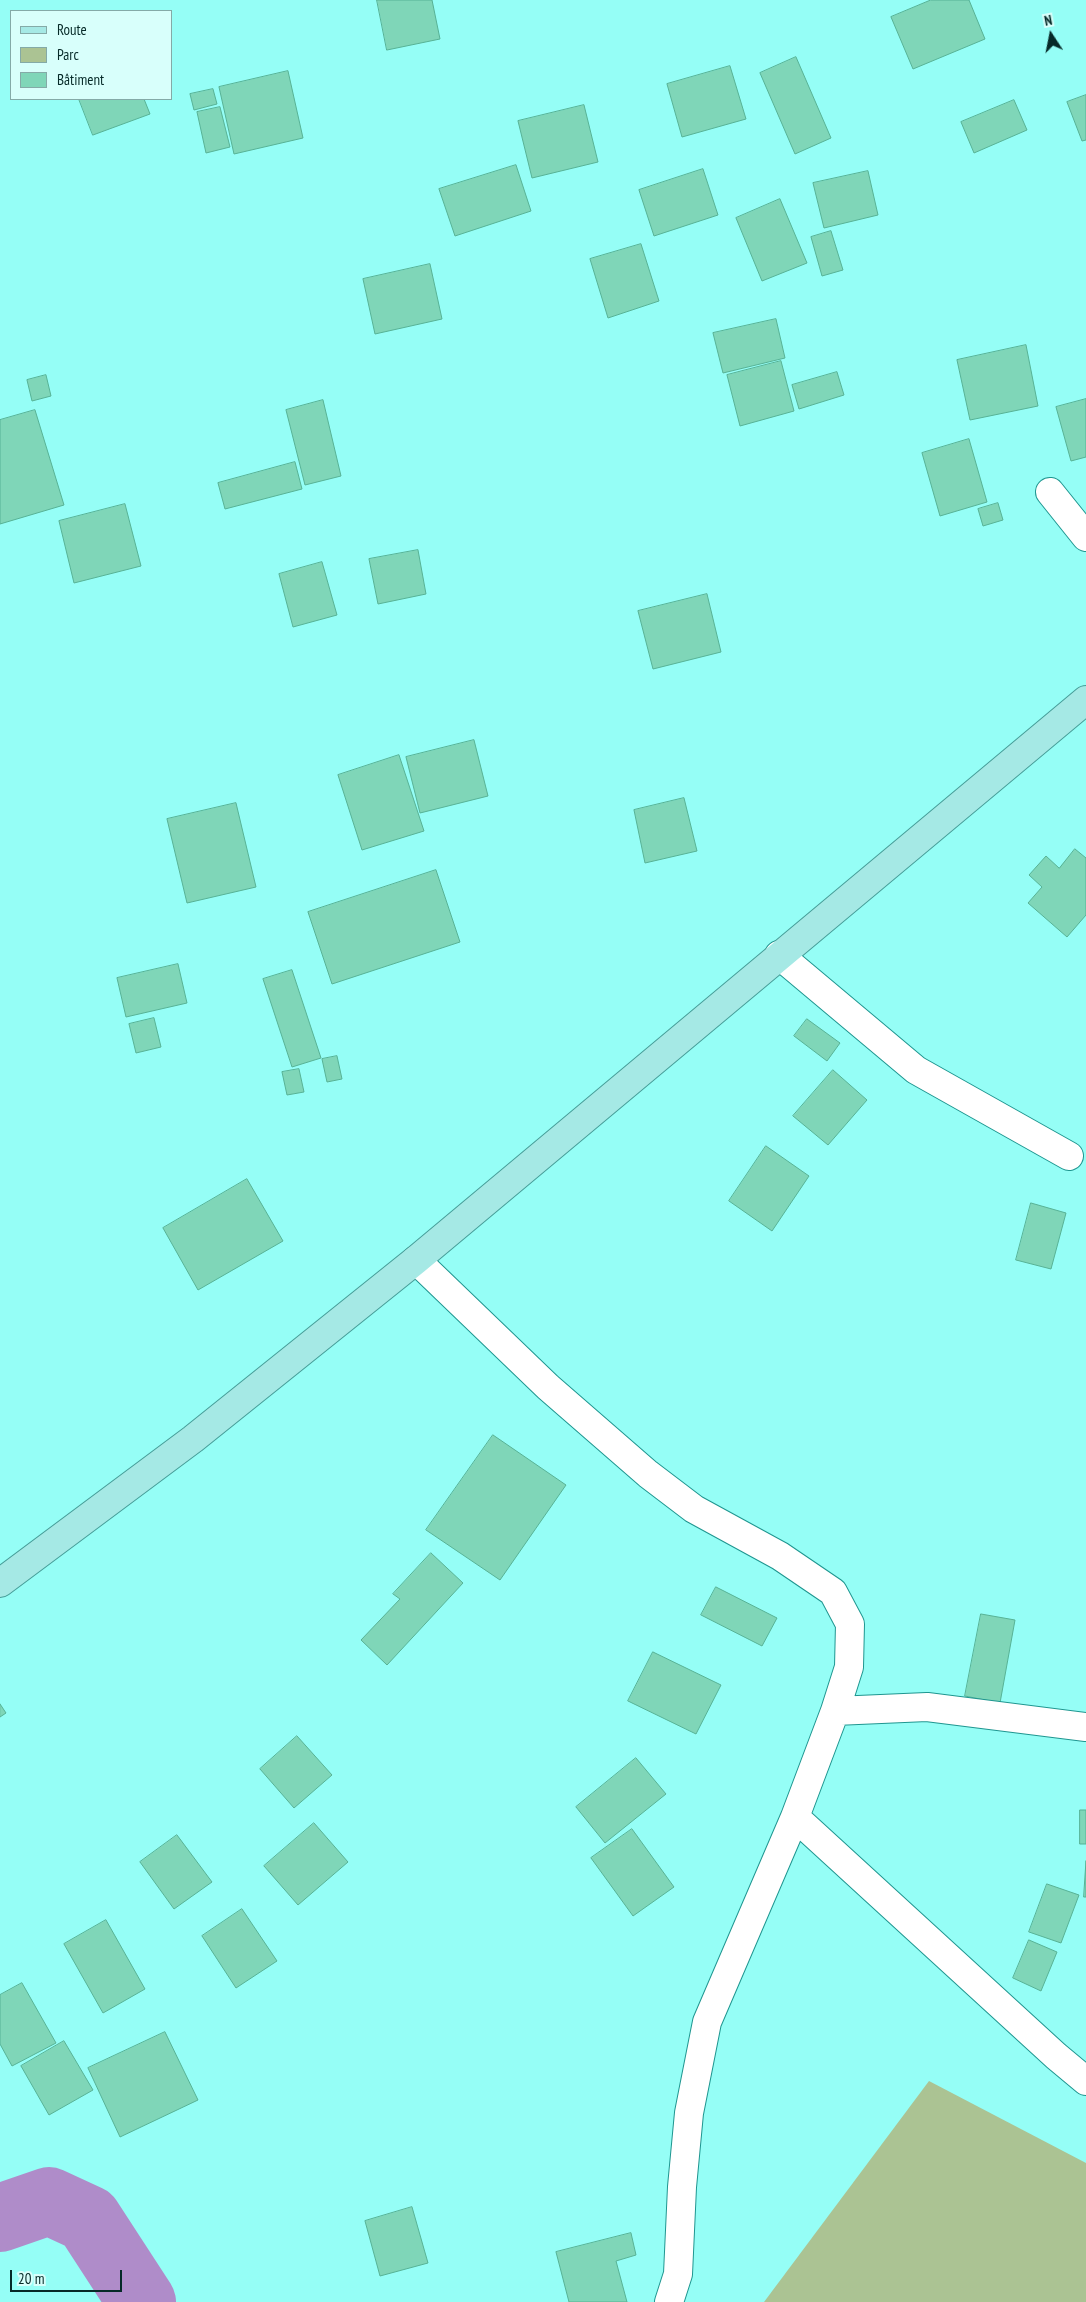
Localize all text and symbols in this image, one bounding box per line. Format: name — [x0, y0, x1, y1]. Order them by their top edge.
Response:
legend — [10, 10, 172, 100]
north arrow — [1026, 10, 1076, 60]
text: N — [1043, 11, 1054, 30]
text: Route — [57, 20, 87, 39]
text: Parc — [57, 45, 79, 64]
text: Bâtiment — [57, 70, 104, 89]
scale bar — [12, 2260, 125, 2292]
text: 20 m — [18, 2269, 44, 2288]

